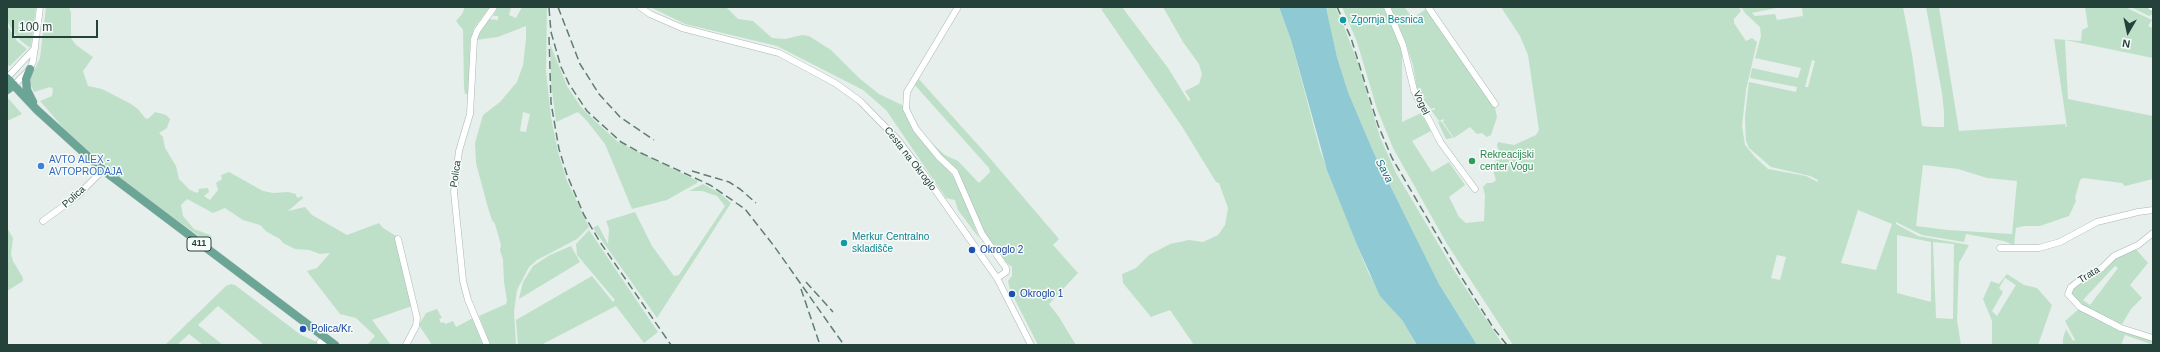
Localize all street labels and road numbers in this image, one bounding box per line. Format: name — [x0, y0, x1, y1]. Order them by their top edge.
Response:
street label: Vogel — [1410, 89, 1432, 117]
street label: Cesta na Okroglo — [881, 125, 939, 193]
street label: Polica — [448, 160, 464, 188]
street label: Polica — [60, 183, 88, 211]
road number: 411 — [187, 237, 211, 251]
street label: Trata — [2076, 264, 2102, 286]

